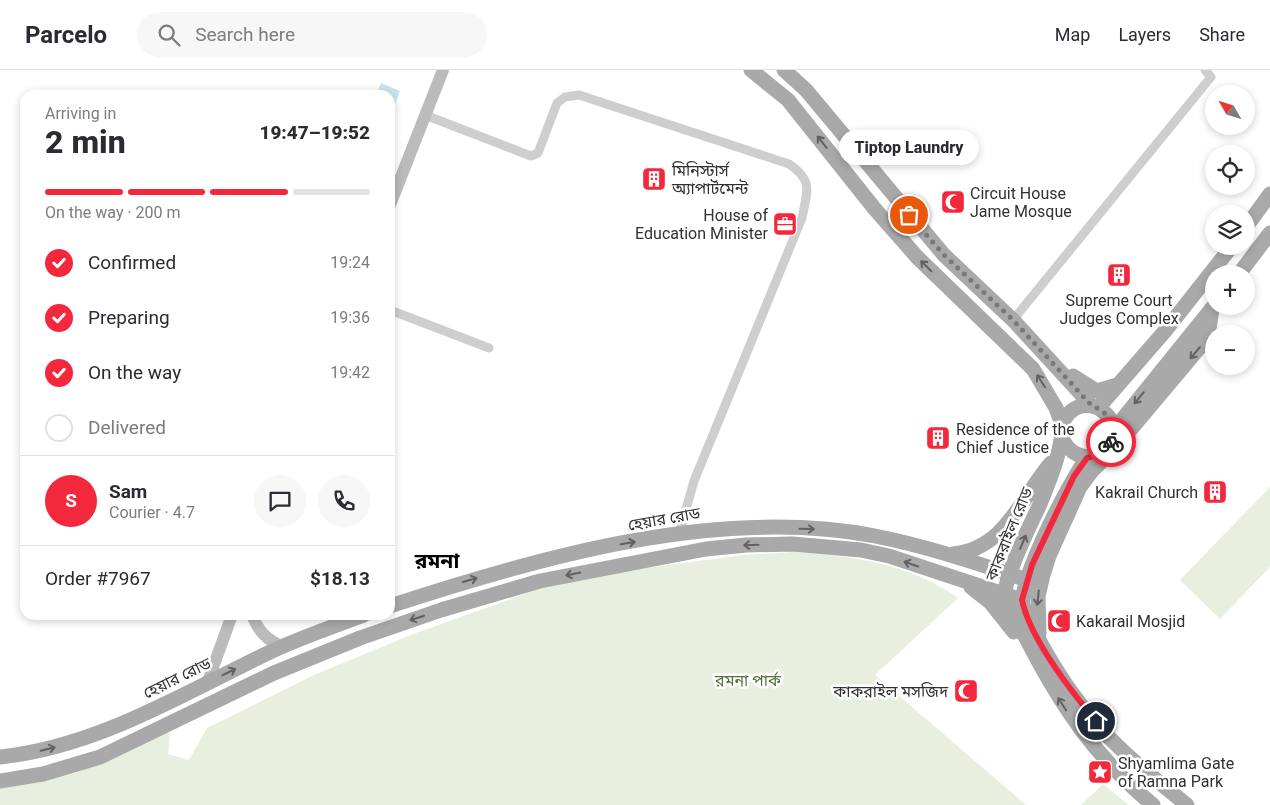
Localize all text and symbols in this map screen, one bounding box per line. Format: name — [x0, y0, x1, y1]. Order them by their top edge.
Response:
search box — [137, 12, 487, 57]
text: Parcelo — [25, 21, 107, 49]
icon: search — [155, 21, 183, 49]
text: Search here — [195, 23, 295, 46]
text: Map — [1055, 24, 1090, 45]
text: Layers — [1118, 24, 1171, 45]
text: Share — [1199, 24, 1245, 45]
north arrow — [1205, 85, 1255, 135]
map controls — [1205, 85, 1255, 375]
text: Arriving in — [45, 104, 116, 123]
text: 19:47–19:52 — [259, 121, 370, 144]
text: 2 min — [45, 123, 126, 161]
callout: Tiptop Laundry — [839, 130, 979, 165]
one-way arrow — [816, 136, 827, 149]
text: Tiptop Laundry — [854, 138, 964, 157]
button: locate — [1205, 145, 1255, 195]
place label: মিনিস্টার্স অ্যাপার্টমেন্ট — [671, 161, 749, 198]
building icon: মিনিস্টার্স অ্যাপার্টমেন্ট — [641, 166, 667, 192]
place label: Circuit House Jame Mosque — [970, 184, 1072, 221]
mosque icon: Circuit House Jame Mosque — [940, 189, 966, 215]
pin — [888, 194, 930, 236]
icon: bag — [895, 201, 923, 229]
text: On the way · 200 m — [45, 203, 181, 222]
button: layers — [1205, 205, 1255, 255]
place label: House of Education Minister — [635, 206, 769, 243]
office icon: House of Education Minister — [772, 211, 798, 237]
icon: check — [45, 249, 73, 277]
text: Confirmed — [88, 251, 176, 274]
text: 19:24 — [330, 253, 370, 272]
one-way arrow — [920, 260, 932, 272]
building icon: Supreme Court Judges Complex — [1106, 262, 1132, 288]
button: + — [1205, 265, 1255, 315]
place label: Supreme Court Judges Complex — [1059, 291, 1179, 328]
icon: check — [45, 304, 73, 332]
text: Preparing — [88, 306, 170, 329]
text: 19:36 — [330, 308, 370, 327]
button: − — [1205, 325, 1255, 375]
one-way arrow — [1190, 346, 1201, 359]
icon: check — [45, 359, 73, 387]
text: On the way — [88, 361, 181, 384]
text: 19:42 — [330, 363, 370, 382]
one-way arrow — [1036, 374, 1046, 388]
one-way arrow — [1134, 392, 1145, 405]
text: Delivered — [88, 416, 166, 439]
courier — [1086, 417, 1136, 467]
place label: Residence of the Chief Justice — [956, 420, 1075, 457]
building icon: Residence of the Chief Justice — [925, 425, 951, 451]
icon: bike — [1097, 428, 1125, 456]
button: chat — [254, 475, 306, 527]
button: phone — [318, 475, 370, 527]
building icon: Kakrail Church — [1202, 479, 1228, 505]
text: Sam — [109, 480, 147, 503]
place label: Kakrail Church — [1095, 483, 1198, 502]
street label: কাকরাইল রোড — [981, 484, 1037, 584]
text: S — [65, 489, 77, 512]
text: Courier · 4.7 — [109, 503, 195, 522]
street label: হেয়ার রোড — [626, 503, 702, 535]
one-way arrow — [798, 524, 814, 534]
one-way arrow — [1019, 535, 1029, 550]
one-way arrow — [619, 538, 635, 548]
one-way arrow — [743, 540, 759, 550]
district label: রমনা — [414, 549, 460, 573]
one-way arrow — [904, 559, 919, 568]
text: Order #7967 — [45, 567, 151, 590]
text: $18.13 — [310, 567, 370, 590]
one-way arrow — [566, 570, 582, 580]
one-way arrow — [461, 575, 477, 584]
one-way arrow — [1033, 589, 1043, 605]
mosque icon: Kakarail Mosjid — [1046, 608, 1072, 634]
place label: Kakarail Mosjid — [1076, 612, 1185, 631]
one-way arrow — [409, 614, 425, 624]
street label: হেয়ার রোড — [140, 653, 215, 703]
one-way arrow — [222, 667, 237, 677]
park label: রমনা পার্ক — [714, 671, 782, 690]
mosque icon: কাকরাইল মসজিদ — [953, 678, 979, 704]
place label: কাকরাইল মসজিদ — [832, 682, 949, 701]
one-way arrow — [1056, 697, 1066, 711]
pin — [1075, 700, 1117, 742]
icon: home — [1082, 707, 1110, 735]
one-way arrow — [39, 744, 55, 753]
place label: Shyamlima Gate of Ramna Park — [1118, 754, 1234, 791]
place icon: Shyamlima Gate of Ramna Park — [1087, 759, 1113, 785]

